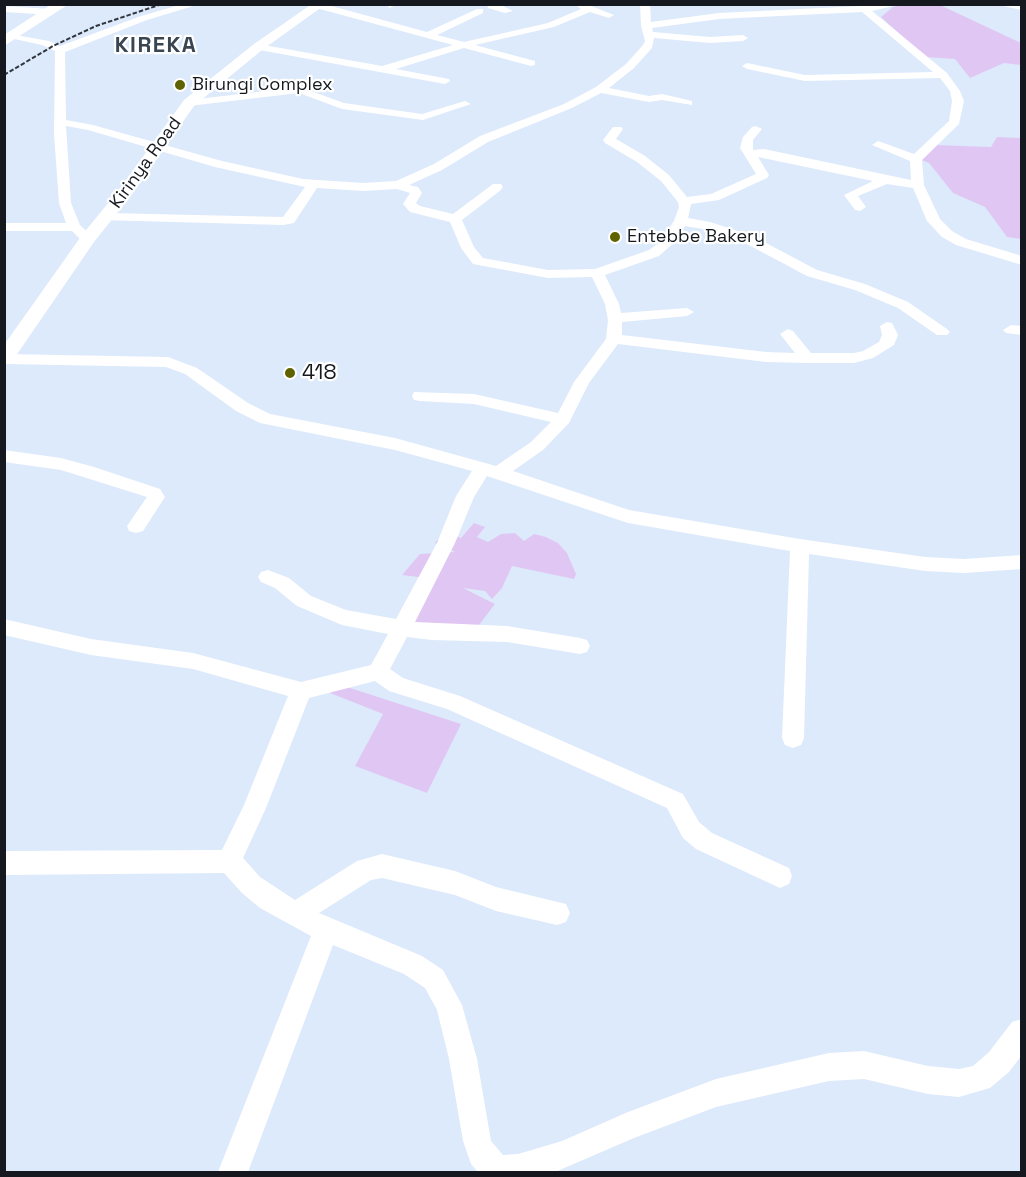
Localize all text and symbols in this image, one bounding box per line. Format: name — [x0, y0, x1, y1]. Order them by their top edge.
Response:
district label: KIREKA — [115, 33, 197, 59]
place label: Birungi Complex — [192, 74, 333, 96]
marker: Birungi Complex — [173, 78, 187, 92]
street label: Kirinya Road — [106, 113, 186, 213]
place label: Entebbe Bakery — [627, 226, 765, 248]
marker: Entebbe Bakery — [608, 230, 622, 244]
place label: 418 — [302, 360, 336, 386]
marker: 418 — [283, 366, 297, 380]

